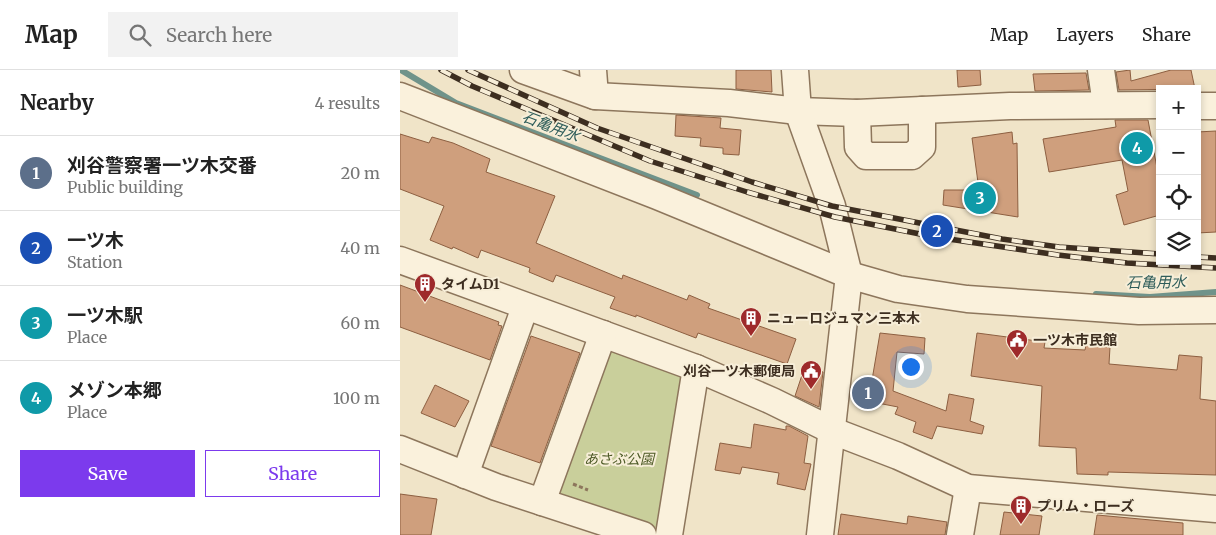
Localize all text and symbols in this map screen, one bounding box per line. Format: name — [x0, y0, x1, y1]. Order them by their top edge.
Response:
search box — [108, 12, 458, 57]
text: Map — [25, 19, 78, 50]
icon: search — [126, 21, 154, 49]
text: Search here — [166, 23, 272, 47]
text: Map — [990, 23, 1028, 46]
text: Layers — [1056, 23, 1114, 46]
text: Share — [1142, 23, 1191, 46]
map controls — [1156, 85, 1201, 265]
button: + — [1156, 85, 1201, 130]
text: Nearby — [20, 89, 94, 116]
text: 4 results — [314, 93, 380, 113]
water label: 石亀用水 — [520, 106, 584, 146]
pin: 4 — [1121, 129, 1153, 167]
button: − — [1156, 130, 1201, 175]
text: 刈谷警察署一ツ木交番 — [67, 153, 257, 177]
text: 1 — [32, 163, 40, 183]
text: 20 m — [341, 163, 380, 183]
button: locate — [1156, 175, 1201, 220]
text: Public building — [67, 177, 183, 197]
pin: 3 — [964, 179, 996, 217]
pin: 2 — [921, 212, 953, 250]
button: layers — [1156, 220, 1201, 265]
text: 一ツ木 — [67, 228, 124, 252]
text: 2 — [31, 238, 41, 258]
text: 40 m — [340, 238, 380, 258]
text: Station — [67, 252, 123, 272]
building icon: タイムD1 — [413, 272, 437, 303]
water label: 石亀用水 — [1126, 272, 1188, 292]
place label: タイムD1 — [441, 275, 500, 293]
text: 一ツ木駅 — [67, 303, 143, 327]
building icon: ニューロジュマン三本木 — [739, 306, 763, 337]
place label: ニューロジュマン三本木 — [767, 309, 920, 327]
text: 3 — [31, 313, 41, 333]
text: 60 m — [340, 313, 380, 333]
text: Place — [67, 327, 107, 347]
public building icon: 一ツ木市民館 — [1005, 328, 1029, 359]
place label: 一ツ木市民館 — [1033, 331, 1117, 349]
your location — [898, 354, 924, 380]
public building icon: 刈谷一ツ木郵便局 — [799, 359, 823, 390]
place label: 刈谷一ツ木郵便局 — [683, 362, 795, 380]
pin: 1 — [852, 374, 884, 412]
text: メゾン本郷 — [67, 378, 162, 402]
text: 4 — [31, 388, 41, 408]
text: 100 m — [333, 388, 380, 408]
text: Place — [67, 402, 107, 422]
button: Save — [20, 450, 195, 497]
button: Share — [205, 450, 380, 497]
park label: あさぶ公園 — [584, 450, 656, 468]
building icon: プリム・ローズ — [1009, 494, 1033, 525]
place label: プリム・ローズ — [1037, 497, 1134, 515]

